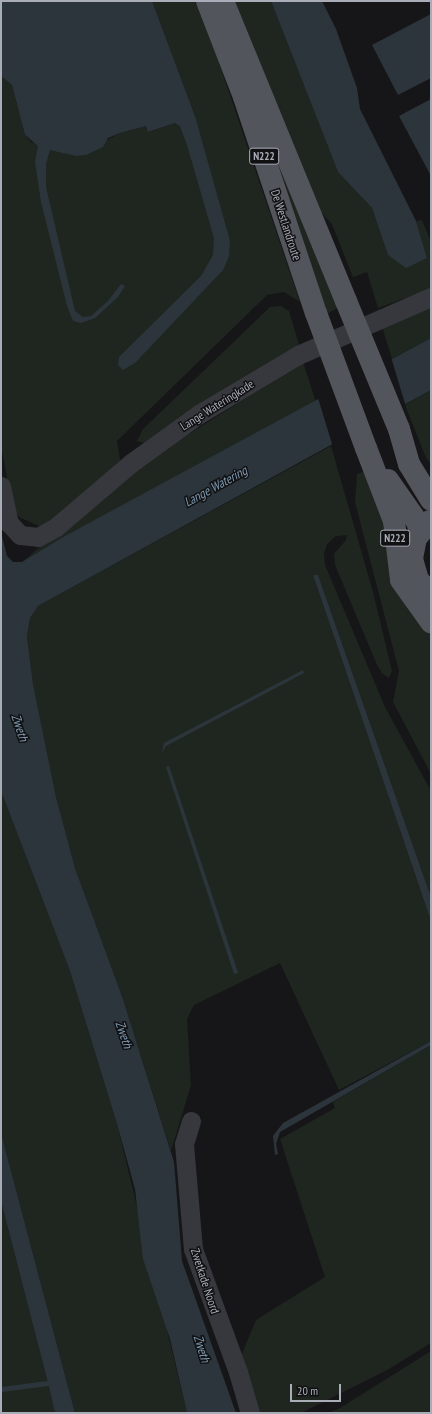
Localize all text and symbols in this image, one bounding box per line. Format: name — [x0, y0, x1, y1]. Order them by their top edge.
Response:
road number: N222 — [249, 147, 279, 165]
street label: De Westlandroute — [268, 188, 304, 262]
street label: Lange Wateringkade — [178, 377, 256, 433]
water label: Lange Watering — [182, 463, 250, 511]
road number: N222 — [380, 529, 410, 547]
water label: Zweth — [7, 712, 31, 744]
water label: Zweth — [111, 1019, 135, 1051]
street label: Zwetkade Noord — [188, 1247, 222, 1315]
water label: Zweth — [189, 1333, 213, 1365]
scale bar — [292, 1376, 343, 1402]
text: 20 m — [297, 1383, 318, 1398]

